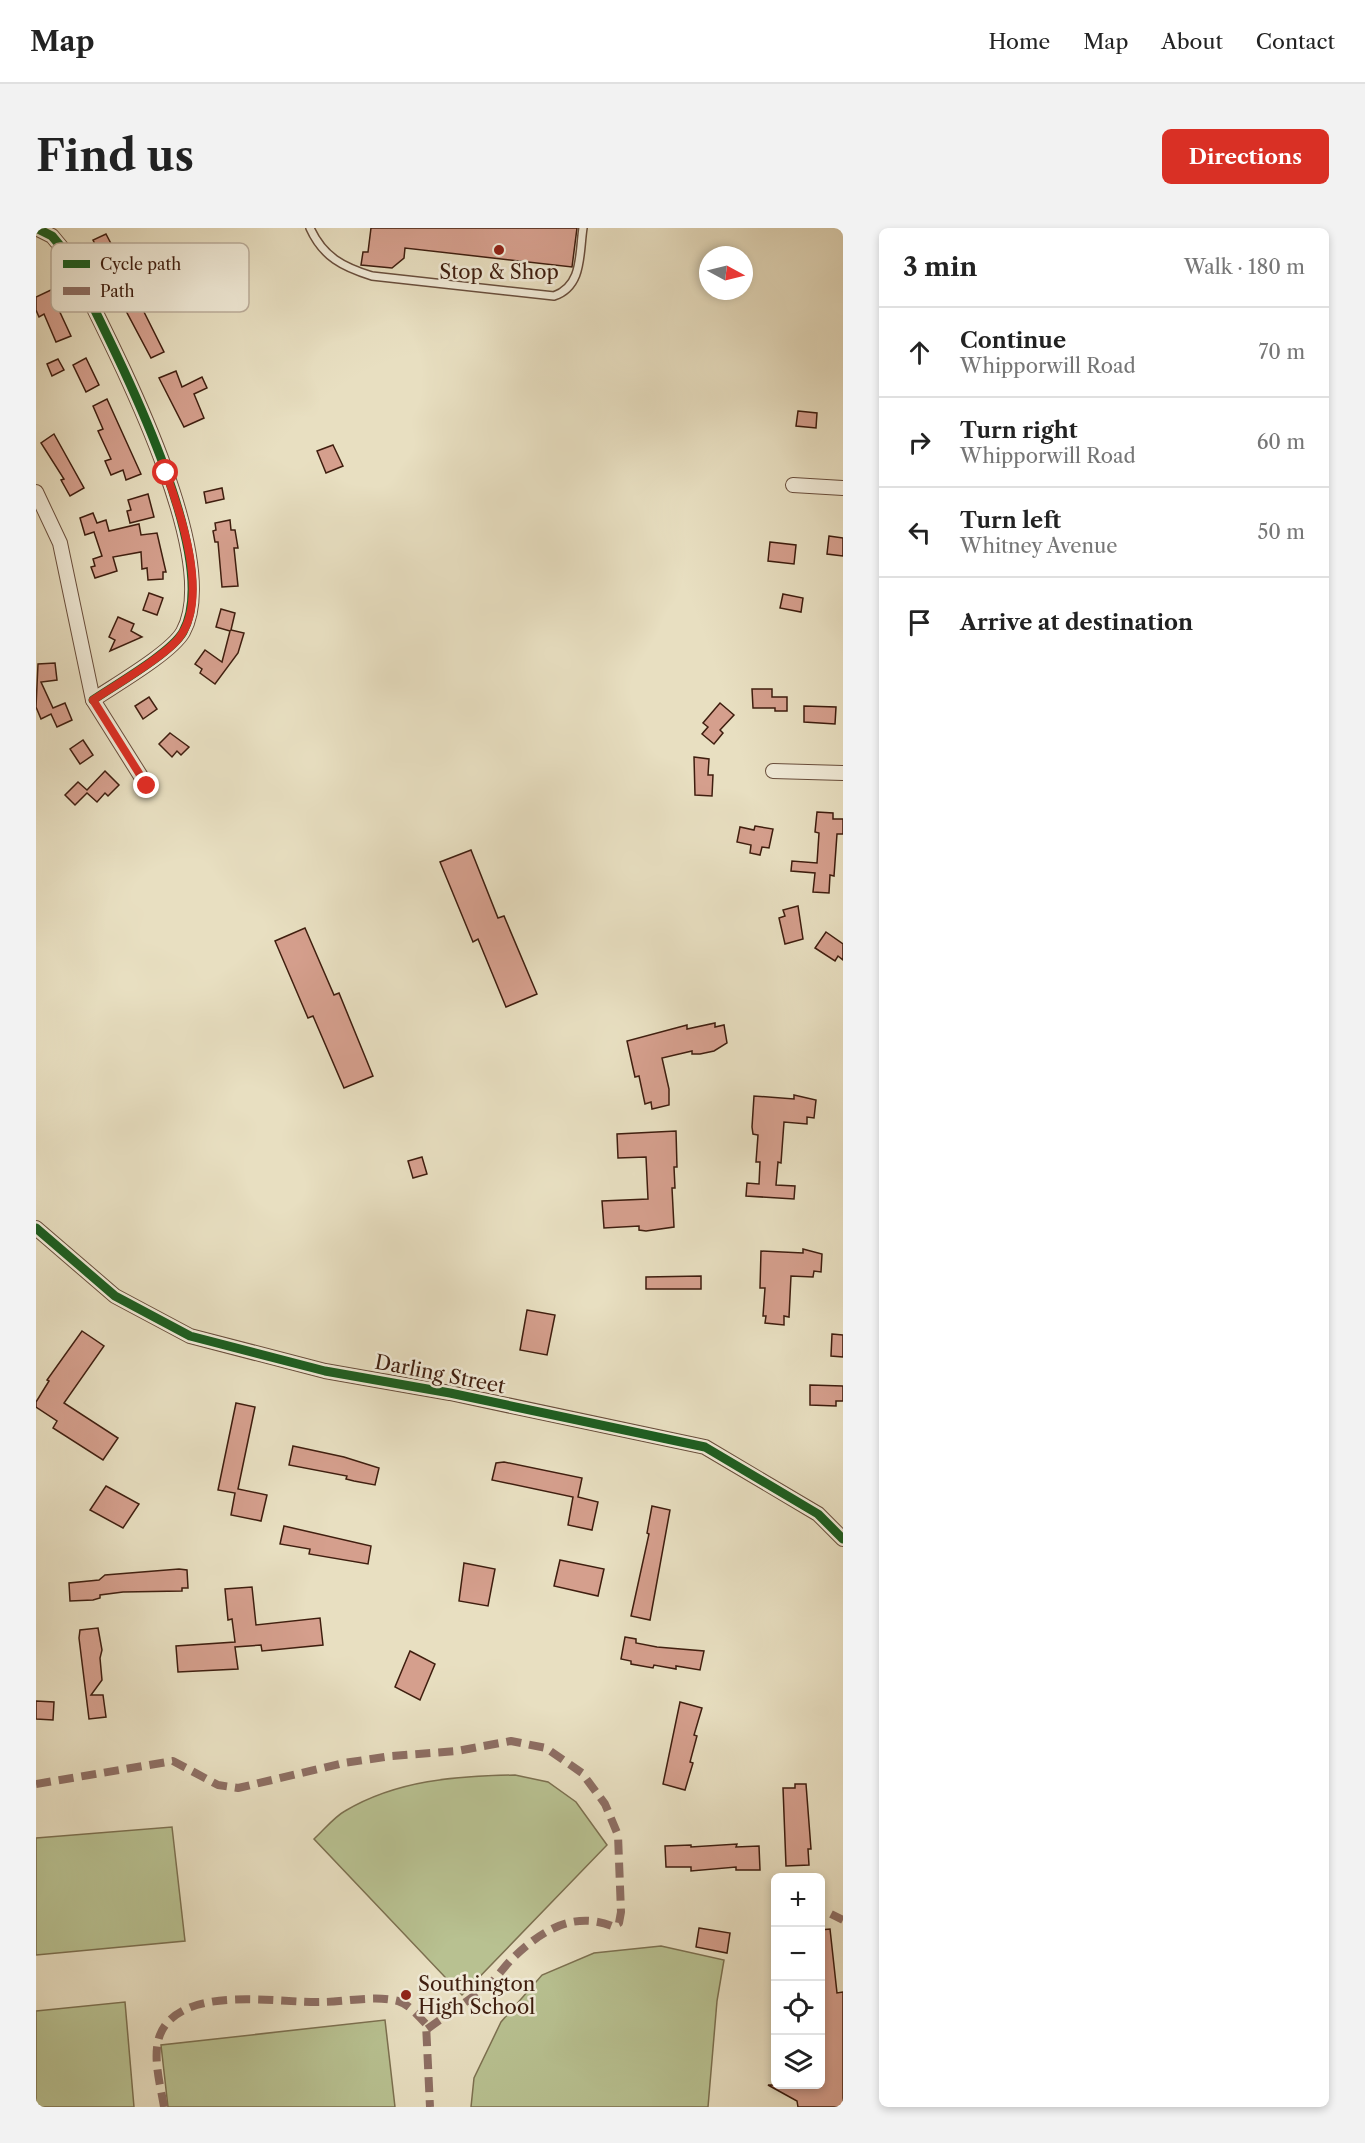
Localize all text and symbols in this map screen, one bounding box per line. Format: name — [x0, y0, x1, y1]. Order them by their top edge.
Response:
text: Map — [30, 24, 94, 58]
text: Home — [989, 29, 1050, 54]
text: Map — [1083, 29, 1128, 54]
text: About — [1161, 29, 1223, 54]
text: Contact — [1256, 29, 1335, 54]
button: Directions — [1162, 129, 1329, 184]
text: Find us — [36, 130, 194, 182]
legend — [51, 243, 249, 312]
marker: Stop & Shop — [492, 243, 506, 257]
north arrow — [699, 246, 753, 300]
text: 3 min — [903, 251, 977, 283]
text: Cycle path — [100, 254, 181, 274]
text: Walk · 180 m — [1184, 255, 1305, 279]
place label: Stop & Shop — [439, 260, 559, 284]
text: Path — [100, 281, 134, 301]
text: Continue — [960, 327, 1066, 354]
icon: ahead — [903, 336, 936, 369]
text: 70 m — [1259, 340, 1305, 364]
text: Whipporwill Road — [960, 354, 1136, 378]
text: Turn right — [960, 417, 1078, 444]
icon: right — [903, 426, 936, 459]
text: 60 m — [1257, 430, 1305, 454]
text: Whipporwill Road — [960, 444, 1136, 468]
route start — [152, 459, 178, 485]
text: Turn left — [960, 507, 1061, 534]
icon: left — [903, 516, 936, 549]
text: 50 m — [1258, 520, 1305, 544]
text: Whitney Avenue — [960, 534, 1118, 558]
icon: arrive — [903, 606, 936, 639]
text: Arrive at destination — [960, 609, 1193, 636]
route end — [133, 772, 159, 798]
street label: Darling Street — [373, 1350, 507, 1398]
map controls — [771, 1873, 825, 2089]
button: + — [771, 1873, 825, 1927]
button: − — [771, 1927, 825, 1981]
place label: Southington High School — [418, 1972, 536, 2019]
button: locate — [771, 1981, 825, 2035]
marker: Southington High School — [399, 1988, 413, 2002]
button: layers — [771, 2035, 825, 2089]

